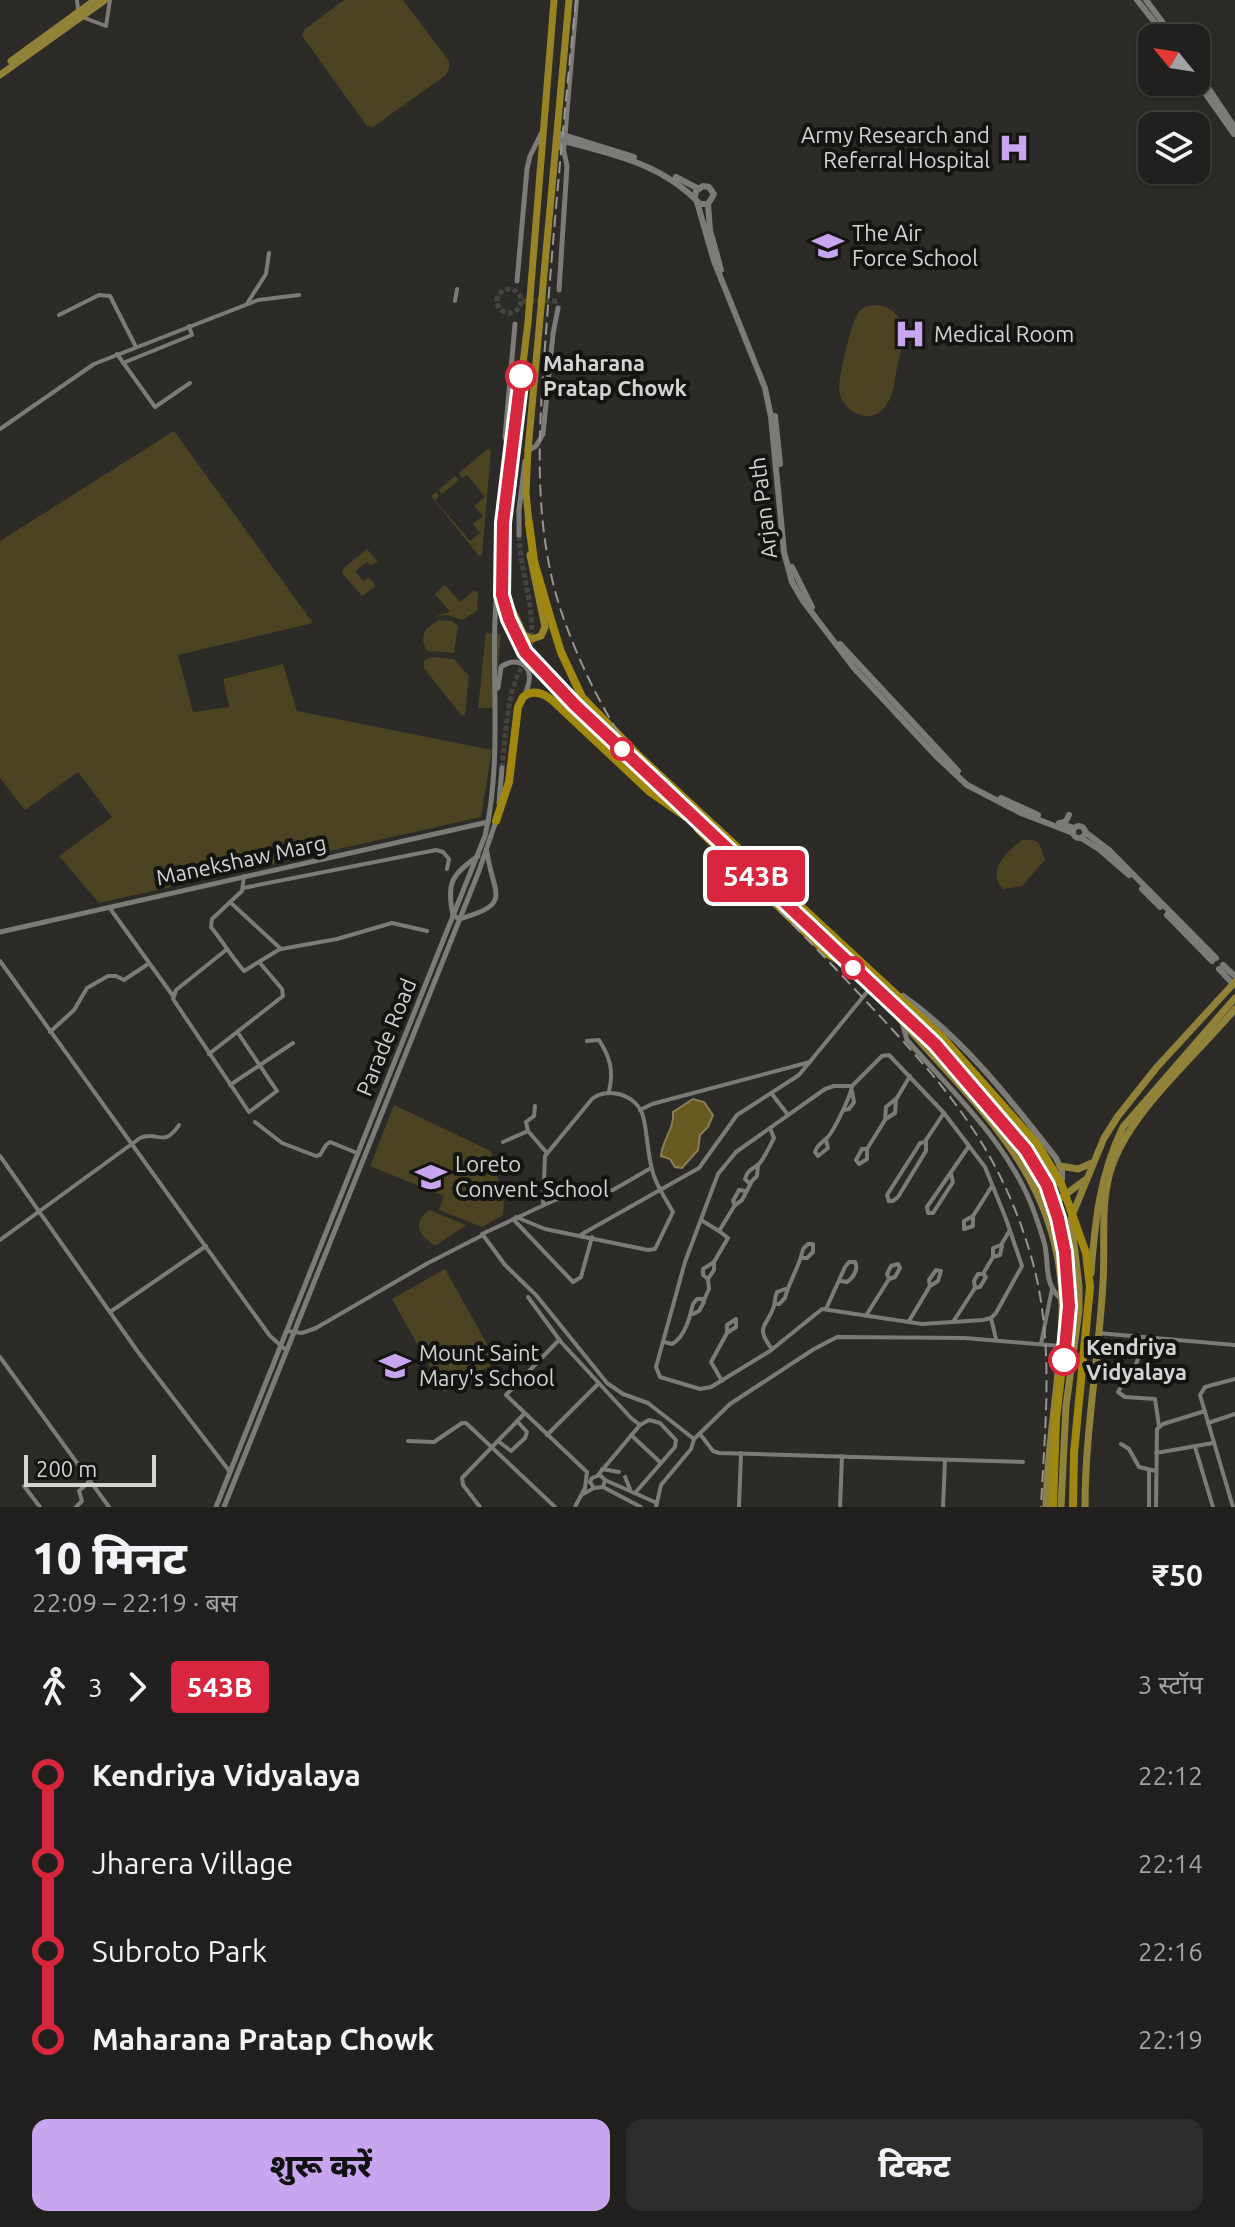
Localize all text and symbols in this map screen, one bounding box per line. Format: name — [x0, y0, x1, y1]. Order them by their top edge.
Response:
north arrow — [1138, 24, 1210, 96]
map controls — [1138, 24, 1210, 184]
button: layers — [1138, 112, 1210, 184]
place label: Army Research and Referral Hospital — [801, 122, 990, 172]
hospital icon: Army Research and Referral Hospital — [997, 131, 1031, 165]
place label: The Air Force School — [852, 220, 978, 270]
school or university icon: The Air Force School — [811, 229, 845, 263]
hospital icon: Medical Room — [893, 317, 927, 351]
place label: Medical Room — [934, 321, 1074, 346]
place label: Maharana Pratap Chowk — [543, 350, 687, 400]
marker: Maharana Pratap Chowk — [506, 361, 536, 391]
street label: Arjan Path — [744, 456, 781, 560]
unlabelled marker — [611, 738, 633, 760]
street label: Manekshaw Marg — [154, 829, 328, 890]
line badge: 543B — [700, 850, 812, 902]
text: 543B — [723, 860, 789, 891]
unlabelled marker — [842, 957, 864, 979]
street label: Parade Road — [351, 974, 420, 1099]
place label: Loreto Convent School — [455, 1151, 609, 1201]
school or university icon: Loreto Convent School — [414, 1160, 448, 1194]
place label: Kendriya Vidyalaya — [1086, 1334, 1187, 1384]
place label: Mount Saint Mary's School — [419, 1340, 555, 1390]
marker: Kendriya Vidyalaya — [1049, 1345, 1079, 1375]
school or university icon: Mount Saint Mary's School — [378, 1349, 412, 1383]
scale bar — [24, 1451, 156, 1487]
text: 200 m — [36, 1456, 97, 1481]
text: 10 मिनट — [32, 1533, 187, 1582]
text: ₹50 — [1152, 1558, 1203, 1592]
text: 22:09 – 22:19 · बस — [32, 1588, 238, 1617]
icon: walk — [32, 1665, 76, 1709]
icon: forward — [115, 1665, 159, 1709]
text: 3 स्टॉप — [1138, 1670, 1203, 1699]
text: 543B — [187, 1671, 253, 1702]
text: 3 — [88, 1673, 103, 1702]
text: Kendriya Vidyalaya — [92, 1758, 361, 1792]
text: 22:12 — [1138, 1761, 1203, 1790]
text: Jharera Village — [92, 1846, 293, 1880]
text: 22:14 — [1138, 1849, 1203, 1878]
text: Subroto Park — [92, 1934, 267, 1968]
text: 22:16 — [1138, 1937, 1203, 1966]
text: Maharana Pratap Chowk — [92, 2022, 434, 2056]
text: 22:19 — [1138, 2025, 1203, 2054]
button: शुरू करें — [32, 2119, 610, 2211]
button: टिकट — [626, 2119, 1203, 2211]

